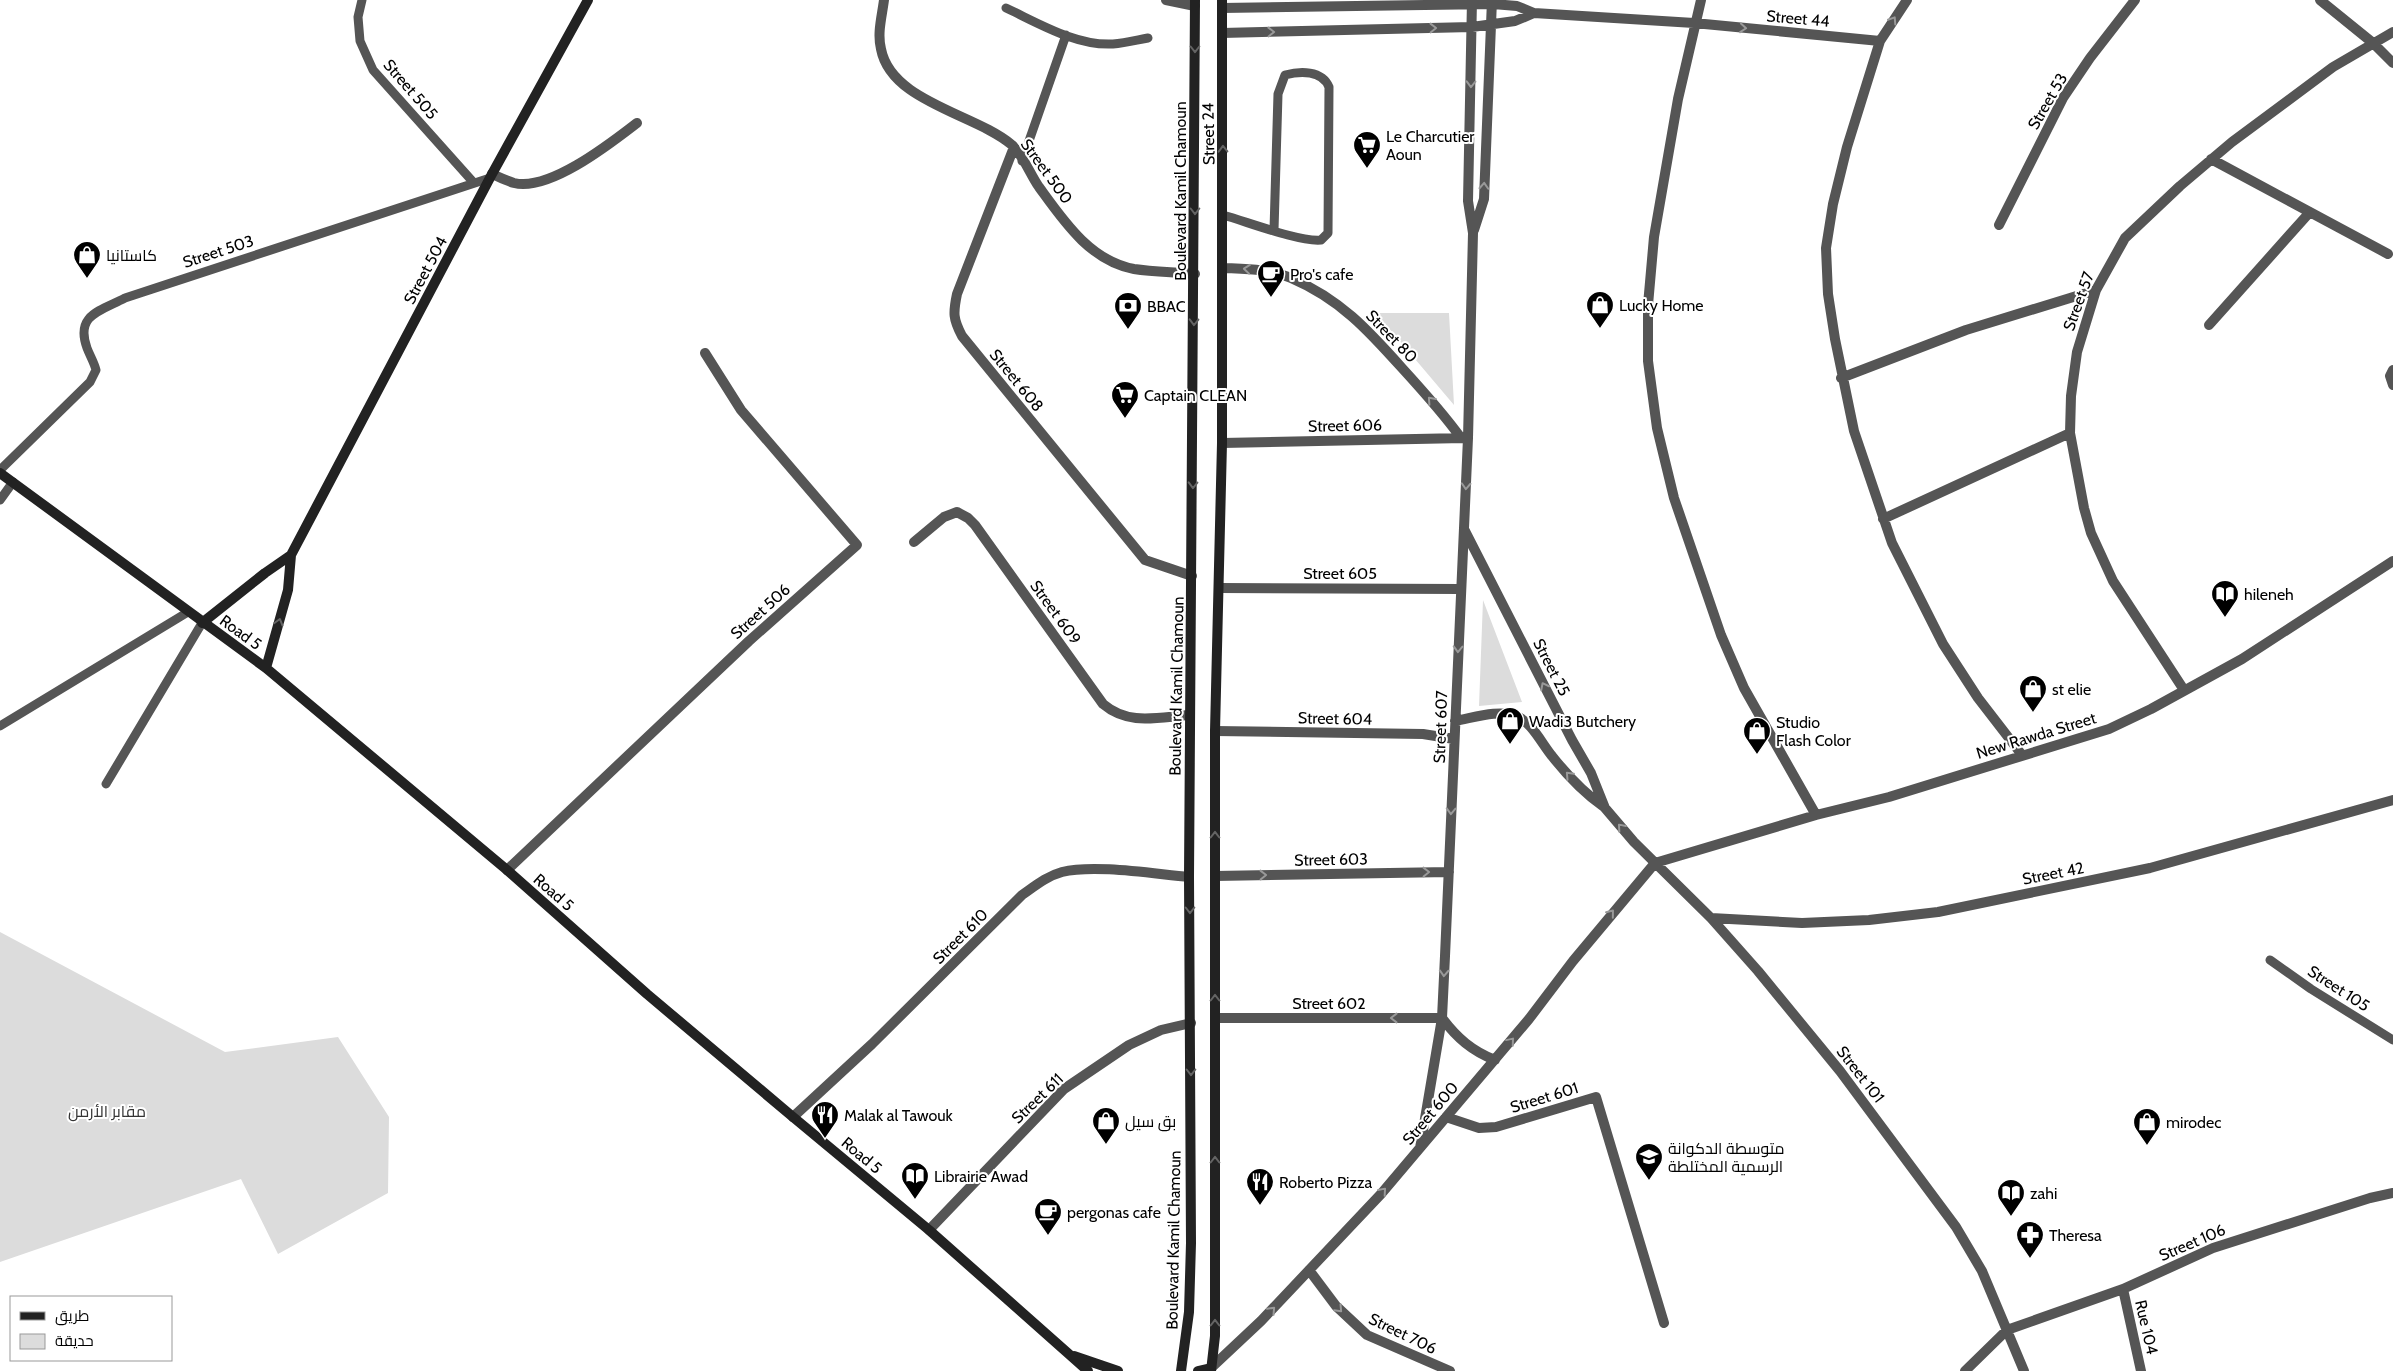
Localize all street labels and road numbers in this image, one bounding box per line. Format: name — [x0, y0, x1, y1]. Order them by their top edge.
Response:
street label: Street 44 — [1766, 6, 1830, 31]
street label: Street 505 — [379, 55, 442, 123]
street label: Street 53 — [2024, 70, 2071, 133]
street label: Boulevard Kamil Chamoun — [1171, 101, 1190, 281]
street label: Street 24 — [1198, 103, 1219, 165]
street label: Street 500 — [1017, 135, 1077, 208]
street label: Street 503 — [180, 231, 256, 272]
street label: Street 504 — [400, 233, 451, 307]
street label: Street 57 — [2059, 269, 2098, 333]
street label: Street 80 — [1362, 306, 1421, 367]
street label: Street 608 — [986, 345, 1047, 415]
street label: Street 606 — [1308, 415, 1382, 436]
street label: Street 605 — [1303, 564, 1377, 583]
street label: Street 609 — [1026, 577, 1085, 648]
street label: Street 506 — [727, 580, 794, 643]
street label: Boulevard Kamil Chamoun — [1165, 596, 1188, 776]
street label: Road 5 — [216, 611, 265, 654]
street label: Street 25 — [1529, 635, 1574, 699]
street label: Street 607 — [1430, 690, 1451, 764]
street label: Street 604 — [1298, 708, 1372, 729]
street label: New Rawda Street — [1974, 708, 2099, 763]
street label: Street 603 — [1294, 849, 1368, 870]
street label: Street 42 — [2021, 858, 2086, 889]
street label: Road 5 — [530, 870, 578, 915]
street label: Street 610 — [929, 905, 992, 968]
street label: Street 105 — [2304, 961, 2373, 1015]
street label: Street 602 — [1292, 994, 1366, 1013]
street label: Street 101 — [1833, 1042, 1889, 1106]
street label: Street 611 — [1008, 1069, 1067, 1127]
street label: Street 600 — [1399, 1078, 1462, 1149]
street label: Street 601 — [1508, 1078, 1580, 1117]
street label: Road 5 — [838, 1133, 886, 1178]
street label: Boulevard Kamil Chamoun — [1162, 1150, 1185, 1330]
street label: Street 106 — [2156, 1220, 2228, 1265]
street label: Rue 104 — [2131, 1298, 2162, 1356]
street label: Street 706 — [1366, 1309, 1440, 1358]

